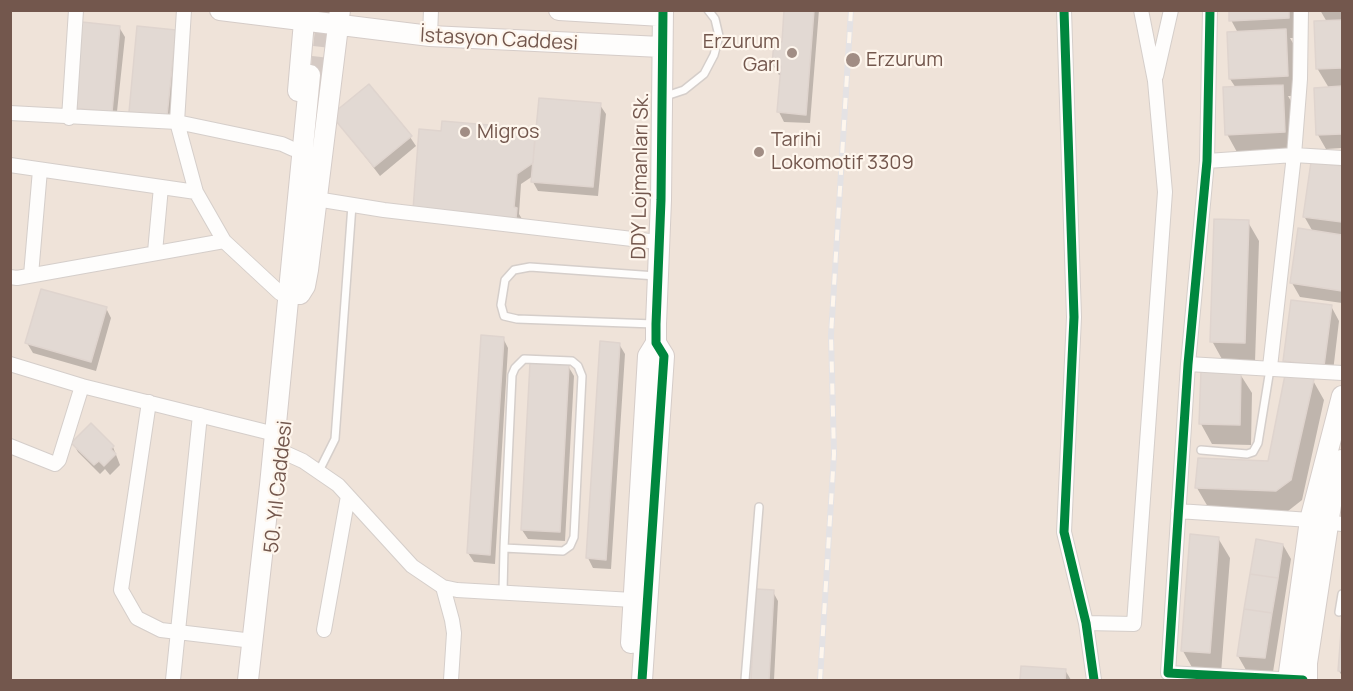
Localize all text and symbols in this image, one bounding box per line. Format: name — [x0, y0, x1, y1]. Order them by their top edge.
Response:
street label: İstasyon Caddesi — [419, 24, 579, 56]
place label: Erzurum Garı — [703, 30, 780, 77]
marker: Erzurum Garı — [785, 46, 799, 60]
place label: Erzurum — [866, 48, 943, 72]
marker: Erzurum — [844, 51, 862, 69]
street label: DDY Lojmanları Sk. — [628, 92, 654, 260]
place label: Migros — [477, 120, 540, 144]
marker: Migros — [458, 125, 472, 139]
place label: Tarihi Lokomotif 3309 — [771, 128, 914, 175]
marker: Tarihi Lokomotif 3309 — [752, 145, 766, 159]
street label: 50. Yıl Caddesi — [260, 419, 298, 555]

